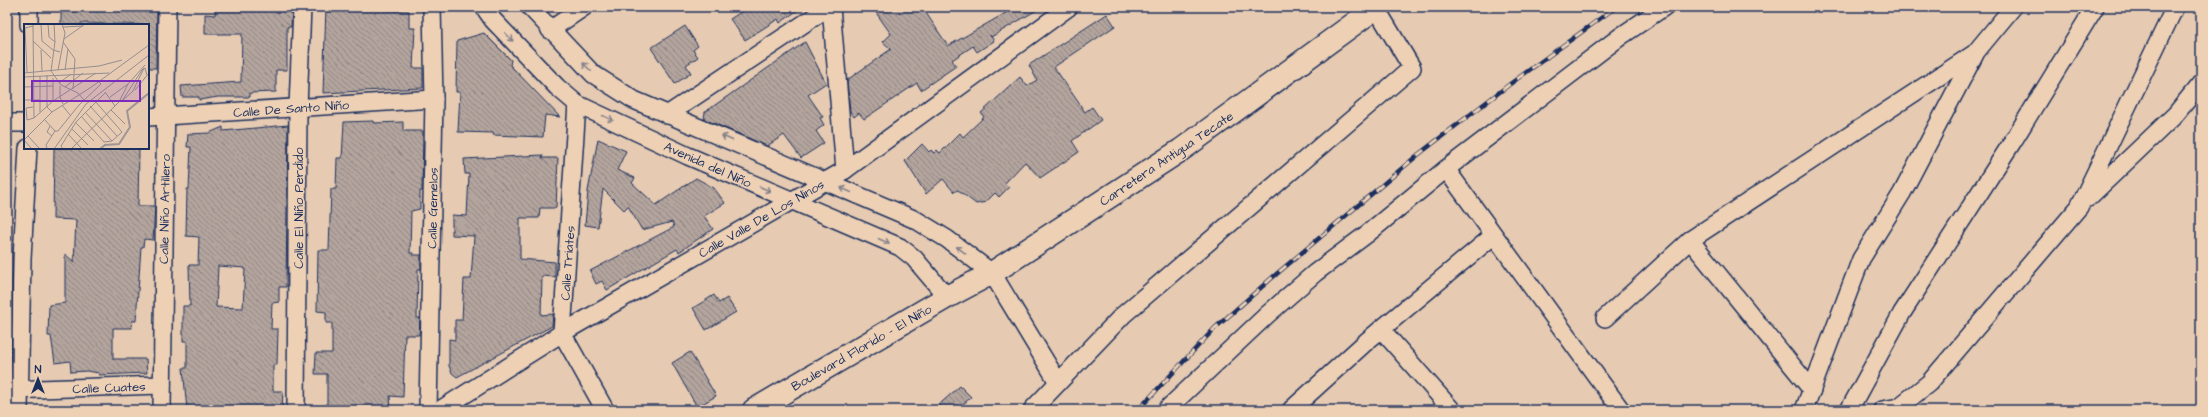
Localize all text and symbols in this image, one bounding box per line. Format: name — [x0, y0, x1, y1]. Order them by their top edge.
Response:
inset map — [24, 24, 149, 149]
one-way arrow — [504, 32, 514, 42]
one-way arrow — [582, 62, 592, 72]
street label: Calle De Santo Niño — [233, 96, 350, 122]
street label: Carretera Antigua Tecate — [1096, 107, 1238, 211]
one-way arrow — [602, 115, 614, 122]
one-way arrow — [721, 134, 733, 141]
street label: Avenida del Niño — [661, 138, 755, 193]
street label: Calle El Niño Perdido — [290, 147, 308, 269]
street label: Calle Niño Artillero — [155, 153, 175, 264]
street label: Calle Gemelos — [423, 167, 443, 249]
street label: Calle Valle De Los Ninos — [695, 175, 828, 262]
one-way arrow — [759, 186, 771, 193]
one-way arrow — [840, 186, 852, 193]
street label: Calle Triates — [556, 225, 580, 301]
one-way arrow — [878, 237, 890, 245]
one-way arrow — [955, 246, 966, 254]
street label: Boulevard Florido - El Niño — [788, 300, 936, 396]
north arrow — [18, 359, 58, 399]
text: N — [35, 362, 42, 377]
street label: Calle Cuates — [72, 378, 146, 398]

